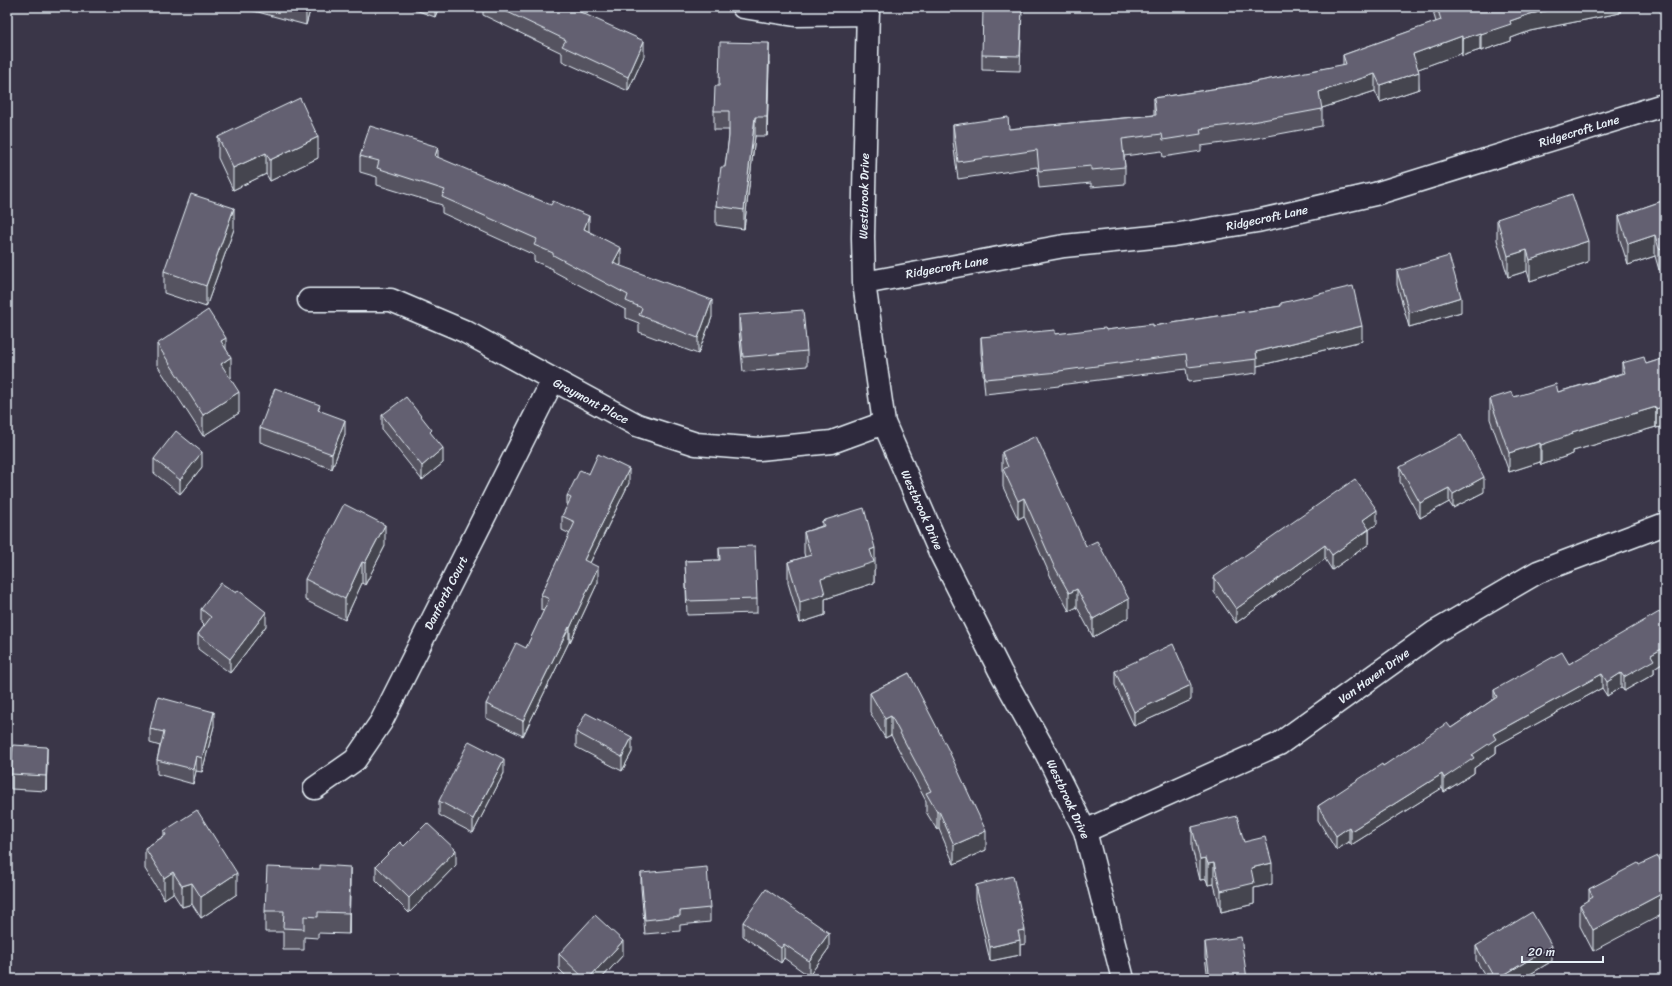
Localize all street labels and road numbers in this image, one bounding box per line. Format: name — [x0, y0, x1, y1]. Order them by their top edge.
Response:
street label: Ridgecroft Lane — [1536, 108, 1622, 154]
street label: Westbrook Drive — [852, 153, 876, 239]
street label: Ridgecroft Lane — [1224, 199, 1310, 237]
street label: Ridgecroft Lane — [904, 249, 990, 285]
street label: Graymont Place — [549, 372, 633, 430]
street label: Westbrook Drive — [894, 466, 950, 554]
street label: Danforth Court — [418, 552, 474, 634]
street label: Van Haven Drive — [1333, 642, 1415, 710]
street label: Westbrook Drive — [1040, 755, 1096, 843]

